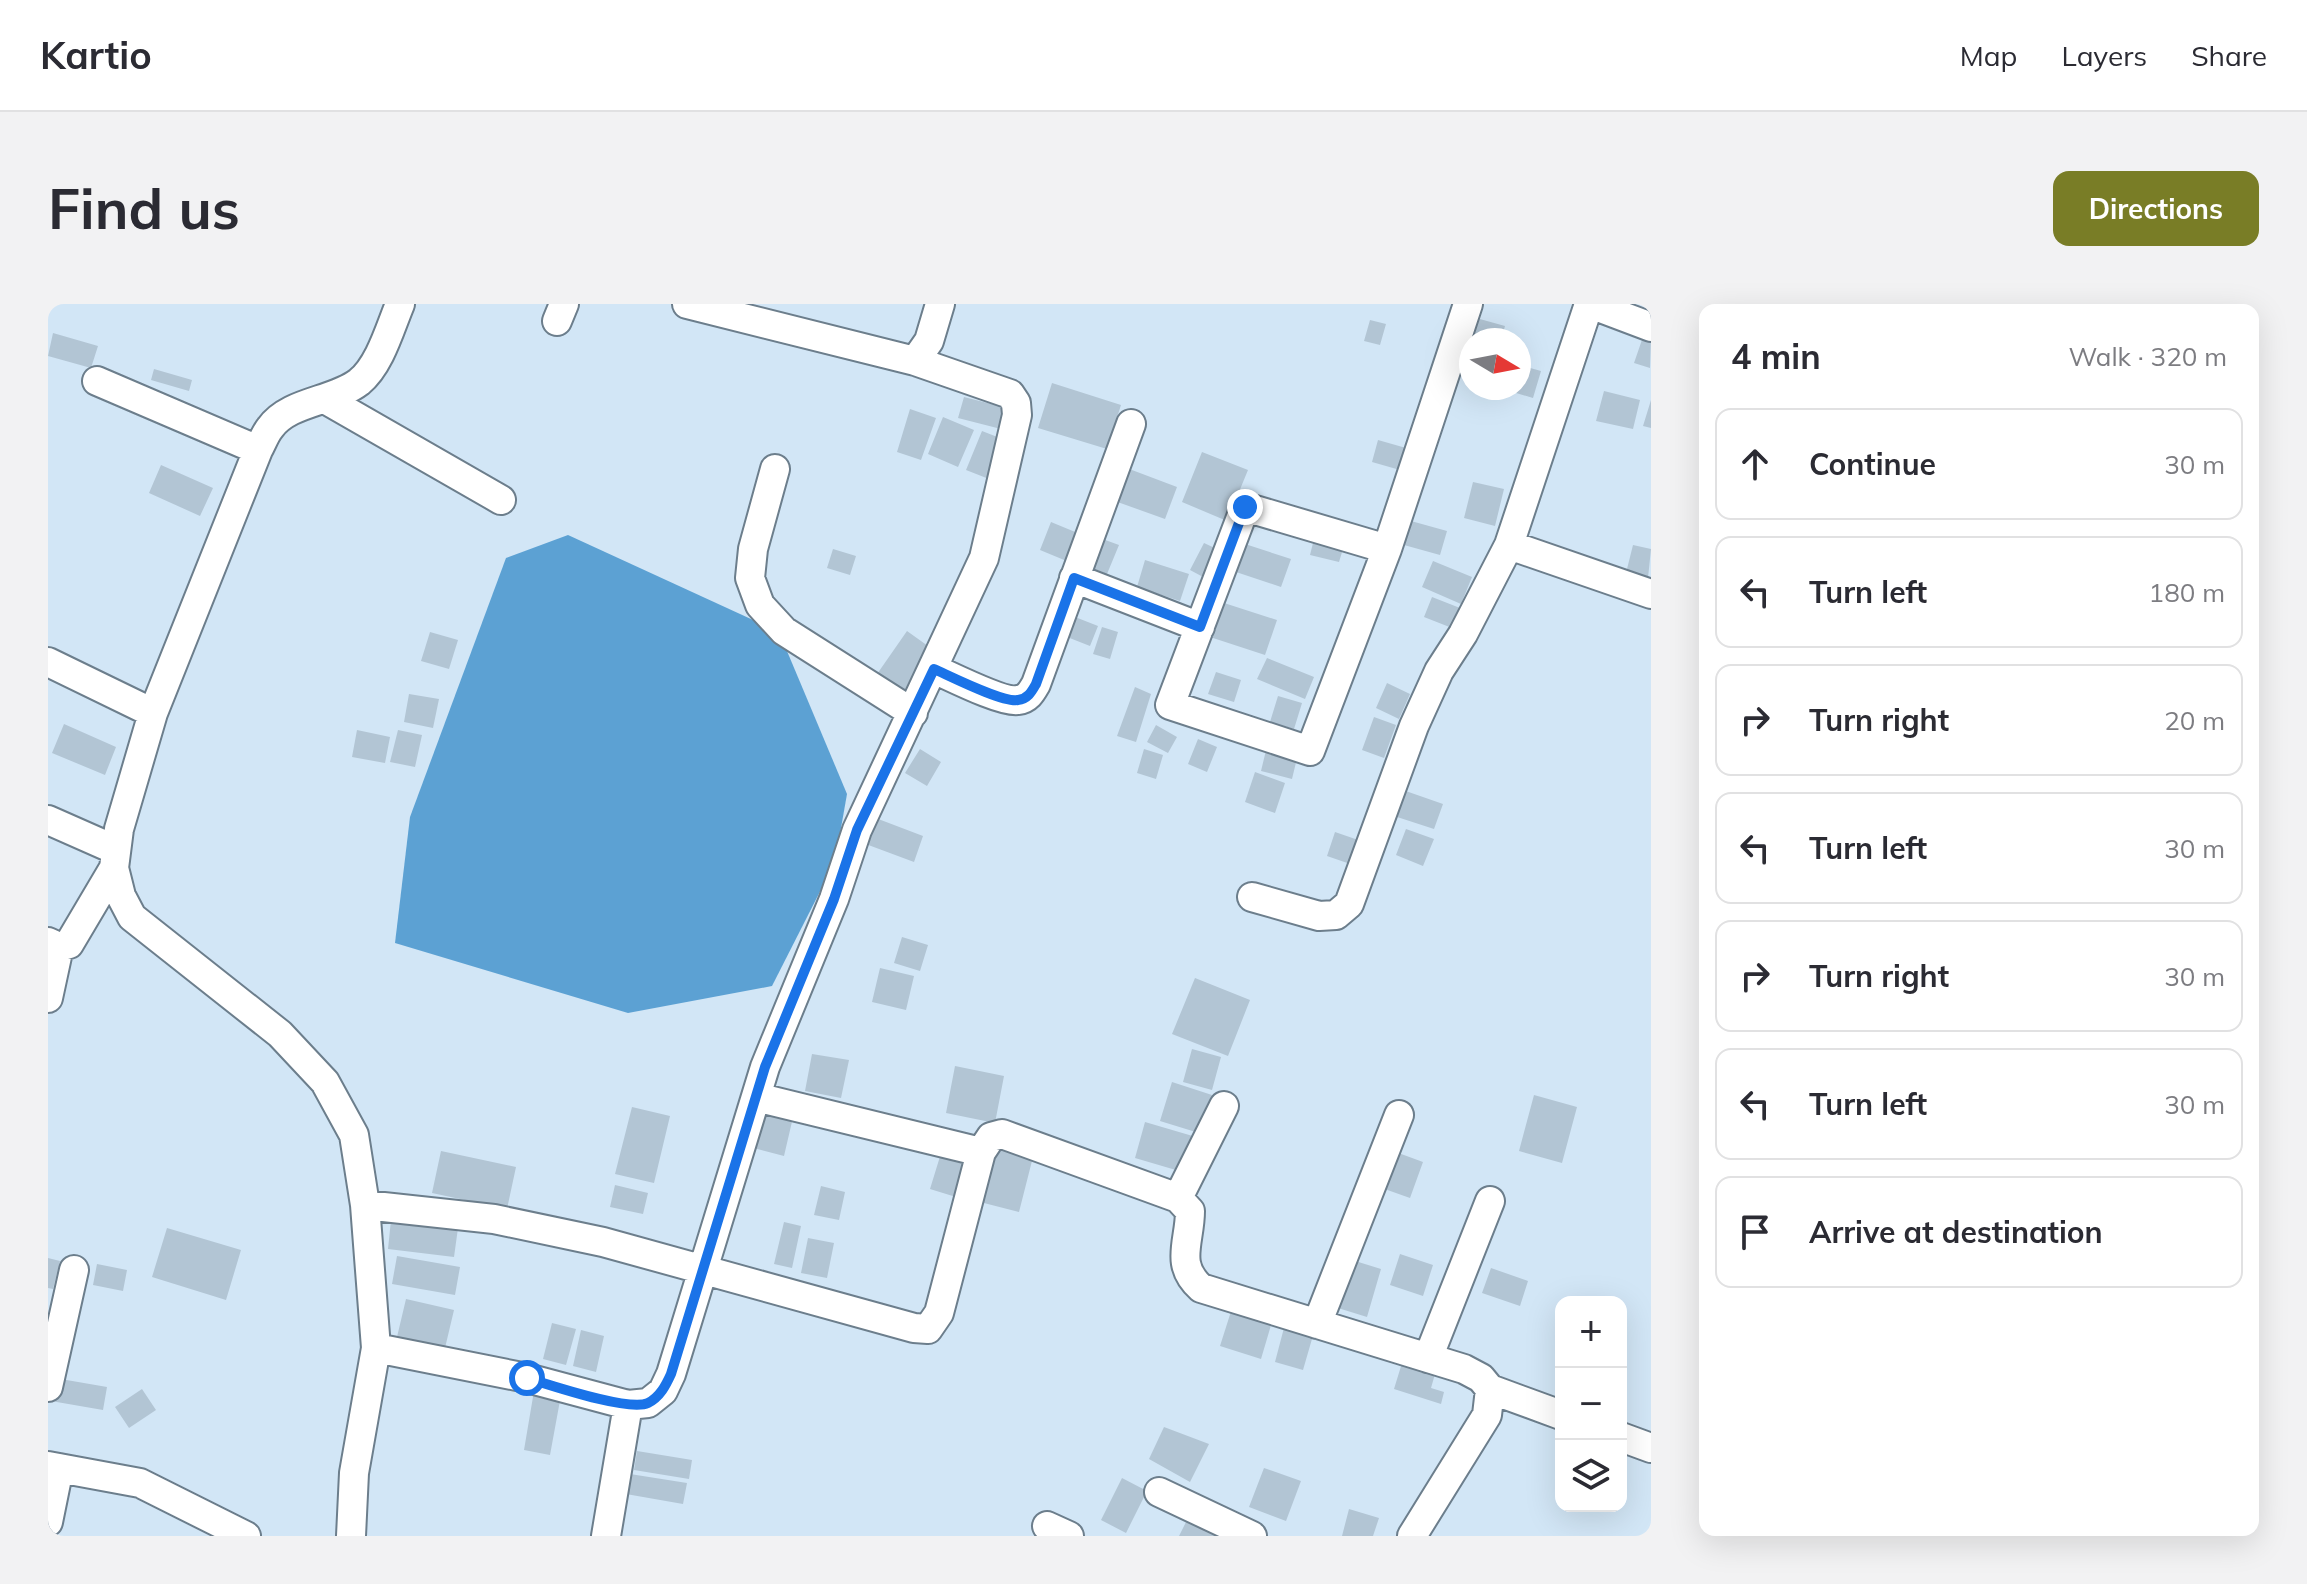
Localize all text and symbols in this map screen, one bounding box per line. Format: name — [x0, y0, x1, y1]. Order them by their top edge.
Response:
text: Kartio — [40, 31, 152, 79]
text: Map — [1960, 38, 2017, 73]
text: Layers — [2061, 38, 2147, 73]
text: Share — [2191, 38, 2267, 73]
button: Directions — [2053, 171, 2259, 246]
text: Find us — [48, 173, 240, 243]
north arrow — [1459, 328, 1531, 400]
text: 4 min — [1731, 335, 1821, 378]
text: Walk · 320 m — [2068, 340, 2227, 373]
icon: ahead — [1733, 442, 1777, 486]
text: Continue — [1809, 445, 1936, 483]
text: 30 m — [2164, 448, 2225, 481]
route end — [1227, 489, 1263, 525]
icon: left — [1733, 570, 1777, 614]
text: Turn left — [1809, 573, 1927, 611]
text: 180 m — [2149, 576, 2225, 609]
icon: right — [1733, 698, 1777, 742]
text: Turn right — [1809, 701, 1949, 739]
text: 20 m — [2164, 704, 2225, 737]
icon: left — [1733, 826, 1777, 870]
text: Turn left — [1809, 829, 1927, 867]
text: 30 m — [2164, 832, 2225, 865]
icon: right — [1733, 954, 1777, 998]
text: Turn right — [1809, 957, 1949, 995]
text: 30 m — [2164, 960, 2225, 993]
icon: left — [1733, 1082, 1777, 1126]
text: Turn left — [1809, 1085, 1927, 1123]
text: 30 m — [2164, 1088, 2225, 1121]
icon: arrive — [1733, 1210, 1777, 1254]
text: Arrive at destination — [1809, 1213, 2103, 1251]
map controls — [1555, 1296, 1627, 1512]
button: + — [1555, 1296, 1627, 1368]
route start — [509, 1360, 545, 1396]
button: − — [1555, 1368, 1627, 1440]
button: layers — [1555, 1440, 1627, 1512]

